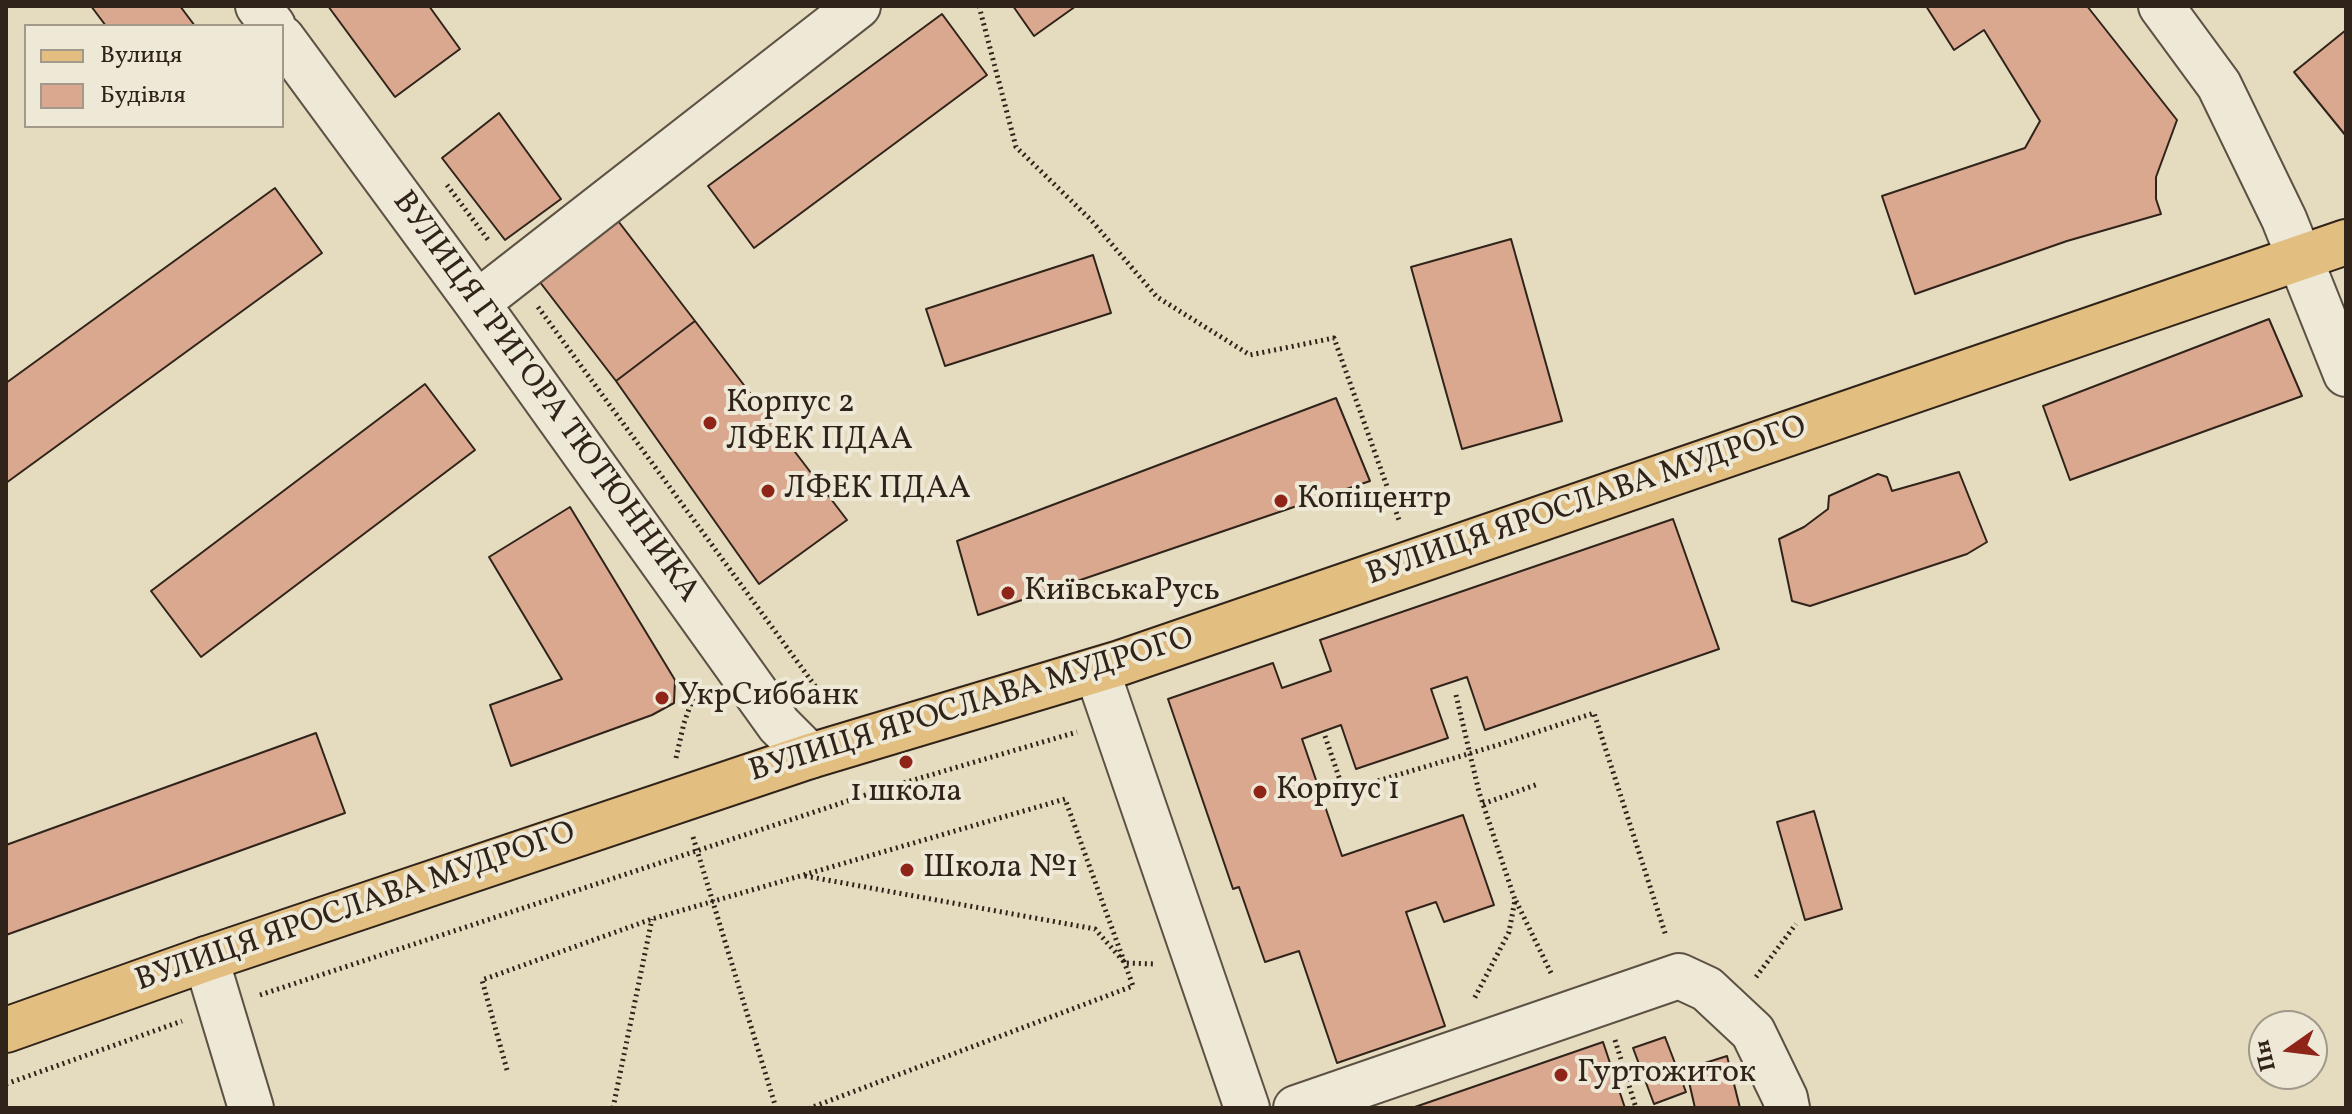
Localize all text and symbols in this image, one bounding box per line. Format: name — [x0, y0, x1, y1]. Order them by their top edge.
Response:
legend — [24, 24, 284, 128]
text: Вулиця — [100, 39, 182, 73]
text: Будівля — [100, 79, 186, 113]
street label: ВУЛИЦЯ ГРИГОРА ТЮТЮННИКА — [382, 185, 706, 611]
place label: Корпус 2 ЛФЕК ПДАА — [726, 386, 913, 461]
street label: ВУЛИЦЯ ЯРОСЛАВА МУДРОГО — [1362, 410, 1812, 596]
marker: Корпус 2 ЛФЕК ПДАА — [701, 414, 719, 432]
place label: ЛФЕК ПДАА — [784, 472, 971, 510]
marker: ЛФЕК ПДАА — [759, 482, 777, 500]
place label: Копіцентр — [1297, 482, 1451, 520]
marker: Копіцентр — [1272, 492, 1290, 510]
place label: КиївськаРусь — [1024, 574, 1220, 612]
marker: КиївськаРусь — [999, 584, 1017, 602]
street label: ВУЛИЦЯ ЯРОСЛАВА МУДРОГО — [745, 621, 1199, 793]
place label: УкрСиббанк — [678, 679, 859, 717]
marker: УкрСиббанк — [653, 689, 671, 707]
marker: 1 школа — [897, 753, 915, 771]
place label: Корпус 1 — [1276, 773, 1400, 811]
place label: 1 школа — [850, 775, 962, 813]
marker: Корпус 1 — [1251, 783, 1269, 801]
street label: ВУЛИЦЯ ЯРОСЛАВА МУДРОГО — [131, 816, 581, 1002]
place label: Школа №1 — [923, 851, 1078, 889]
marker: Школа №1 — [898, 861, 916, 879]
north arrow — [2248, 1010, 2328, 1090]
text: Пн — [2247, 1037, 2285, 1074]
place label: Гуртожиток — [1577, 1056, 1756, 1094]
marker: Гуртожиток — [1552, 1066, 1570, 1084]

